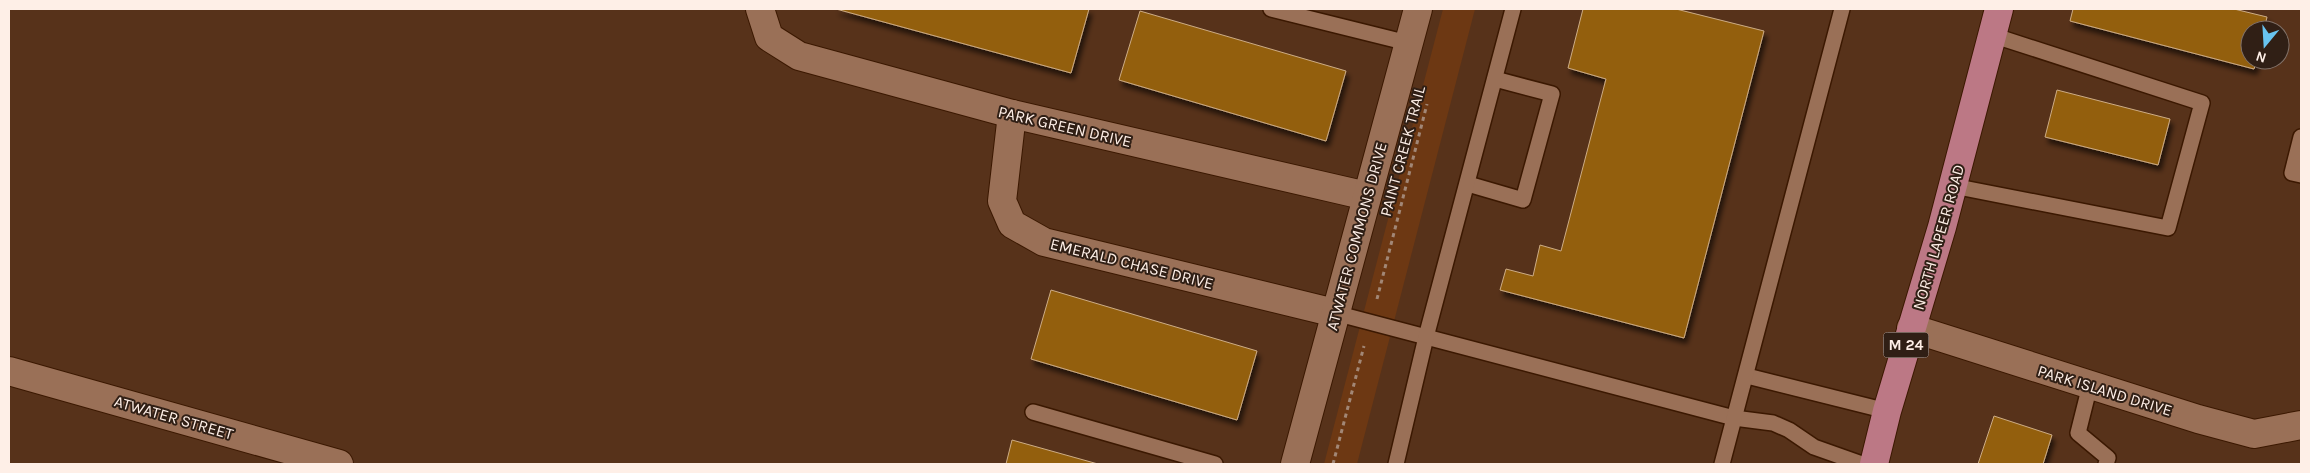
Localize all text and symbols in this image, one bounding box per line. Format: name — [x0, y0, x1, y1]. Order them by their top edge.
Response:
north arrow — [2240, 20, 2290, 70]
text: N — [2254, 47, 2269, 67]
street label: PAINT CREEK TRAIL — [1376, 83, 1429, 219]
street label: PARK GREEN DRIVE — [996, 102, 1133, 151]
street label: ATWATER COMMONS DRIVE — [1322, 140, 1391, 332]
street label: NORTH LAPEER ROAD — [1909, 162, 1968, 312]
street label: EMERALD CHASE DRIVE — [1048, 234, 1215, 293]
road number: M 24 — [1884, 332, 1928, 358]
street label: PARK ISLAND DRIVE — [2035, 361, 2174, 420]
street label: ATWATER STREET — [112, 391, 236, 444]

